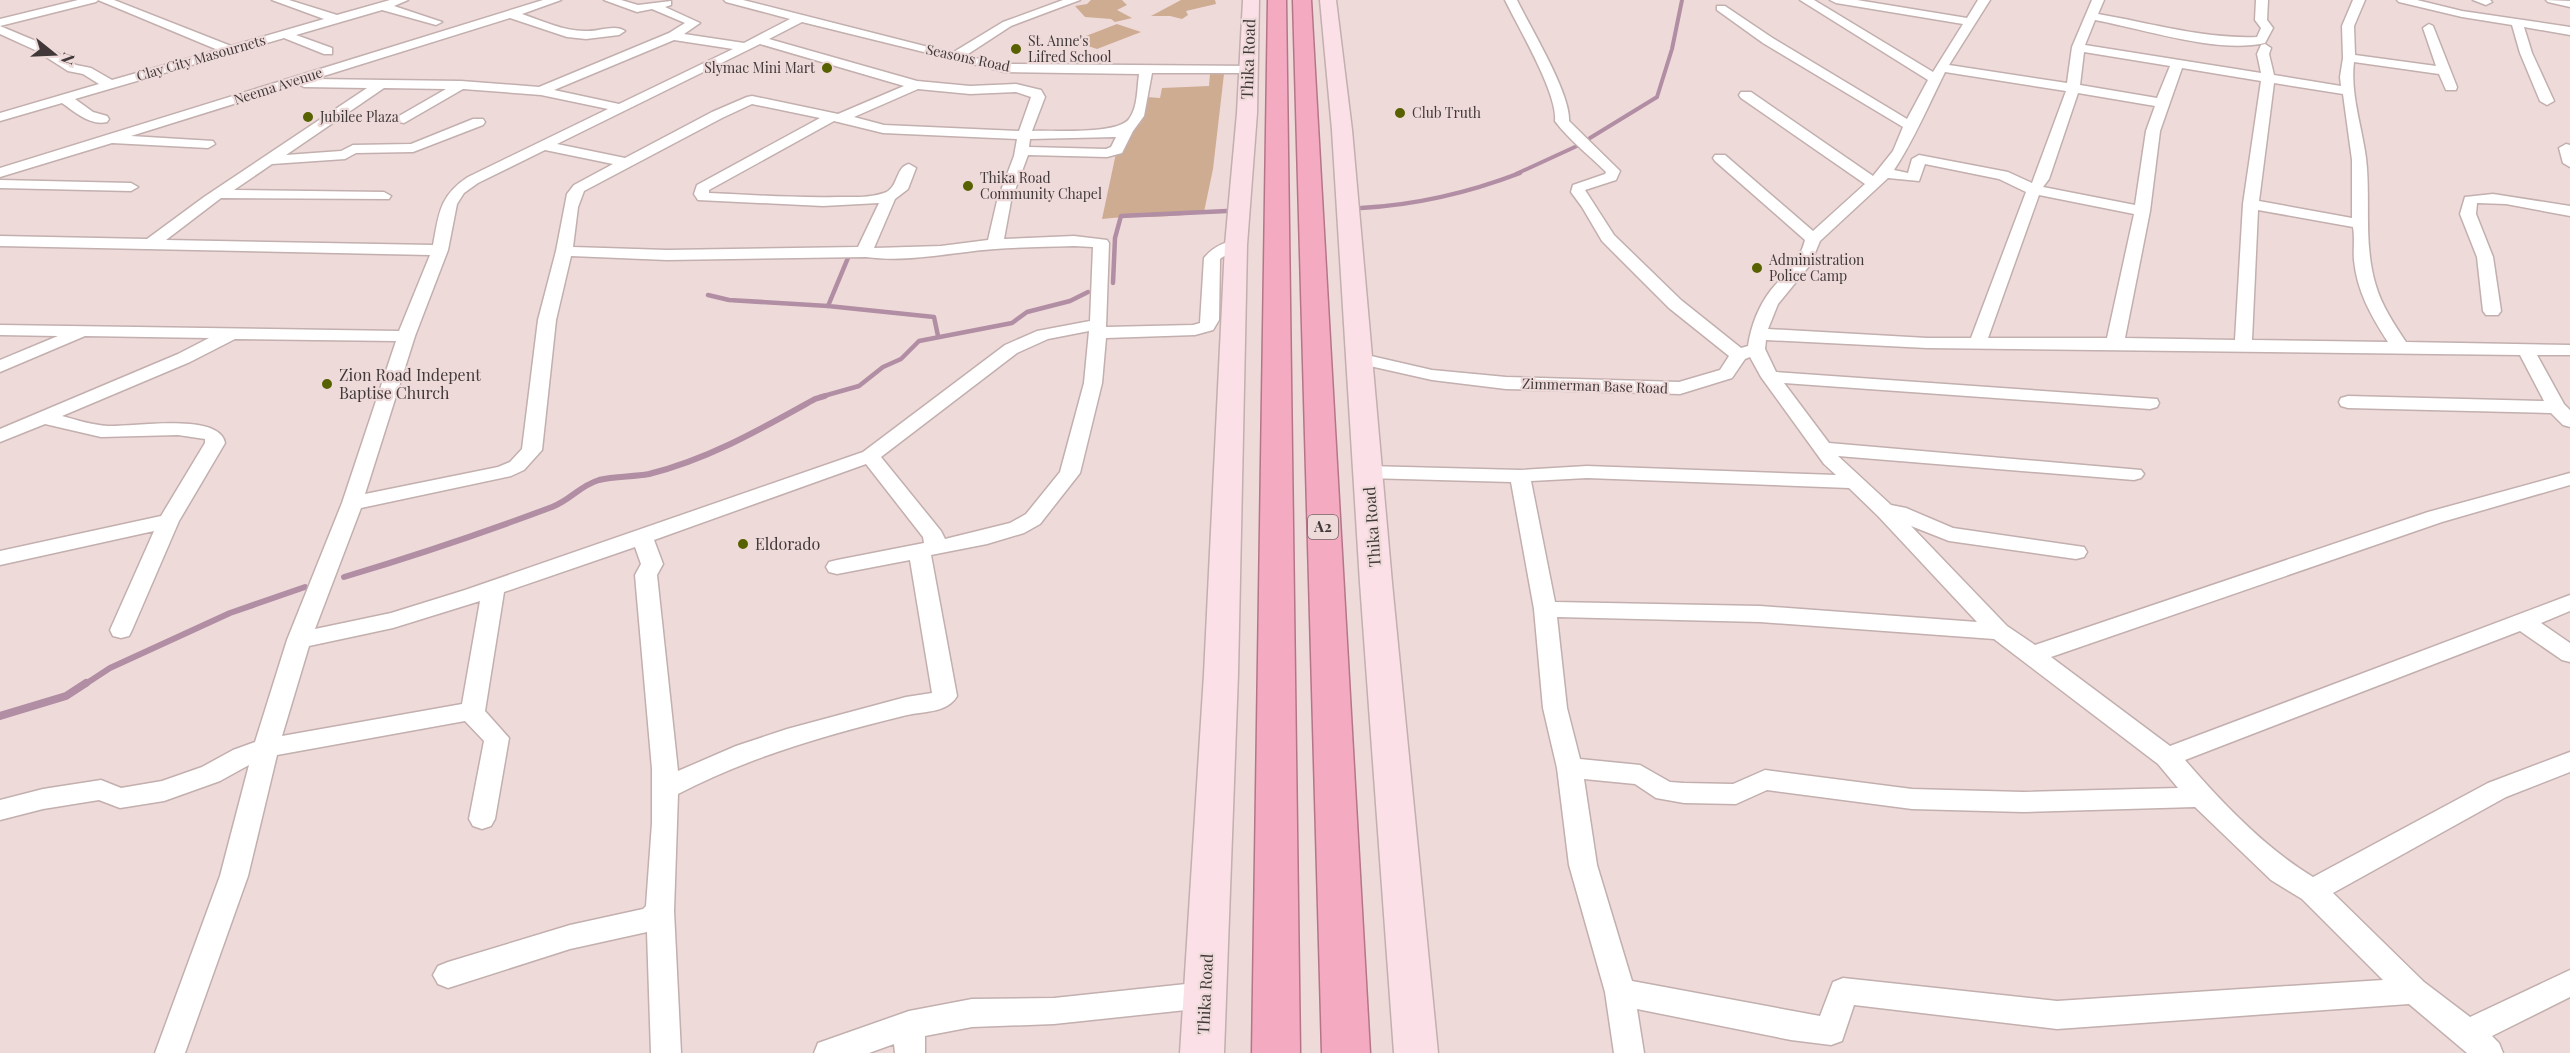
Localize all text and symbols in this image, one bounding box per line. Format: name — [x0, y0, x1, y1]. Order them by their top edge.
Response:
street label: Thika Road — [1236, 18, 1259, 100]
north arrow — [24, 24, 84, 84]
street label: Clay City Masournets — [134, 30, 268, 85]
place label: St. Anne's Lifred School — [1028, 31, 1111, 66]
street label: Seasons Road — [924, 39, 1012, 76]
marker: St. Anne's Lifred School — [1009, 42, 1023, 56]
text: N — [57, 50, 81, 68]
place label: Slymac Mini Mart — [704, 58, 816, 77]
marker: Slymac Mini Mart — [820, 61, 834, 75]
street label: Neema Avenue — [231, 62, 325, 109]
place label: Club Truth — [1412, 103, 1482, 122]
marker: Club Truth — [1393, 106, 1407, 120]
place label: Jubilee Plaza — [319, 107, 399, 126]
marker: Jubilee Plaza — [301, 110, 315, 124]
place label: Thika Road Community Chapel — [980, 168, 1102, 203]
marker: Thika Road Community Chapel — [961, 179, 975, 193]
place label: Administration Police Camp — [1768, 250, 1865, 285]
marker: Administration Police Camp — [1750, 261, 1764, 275]
place label: Zion Road Indepent Baptise Church — [339, 364, 481, 403]
street label: Zimmerman Base Road — [1522, 373, 1668, 398]
marker: Zion Road Indepent Baptise Church — [320, 377, 334, 391]
street label: Thika Road — [1358, 486, 1385, 568]
road number: A2 — [1308, 515, 1338, 539]
place label: Eldorado — [755, 533, 821, 554]
marker: Eldorado — [736, 537, 750, 551]
street label: Thika Road — [1192, 953, 1217, 1035]

